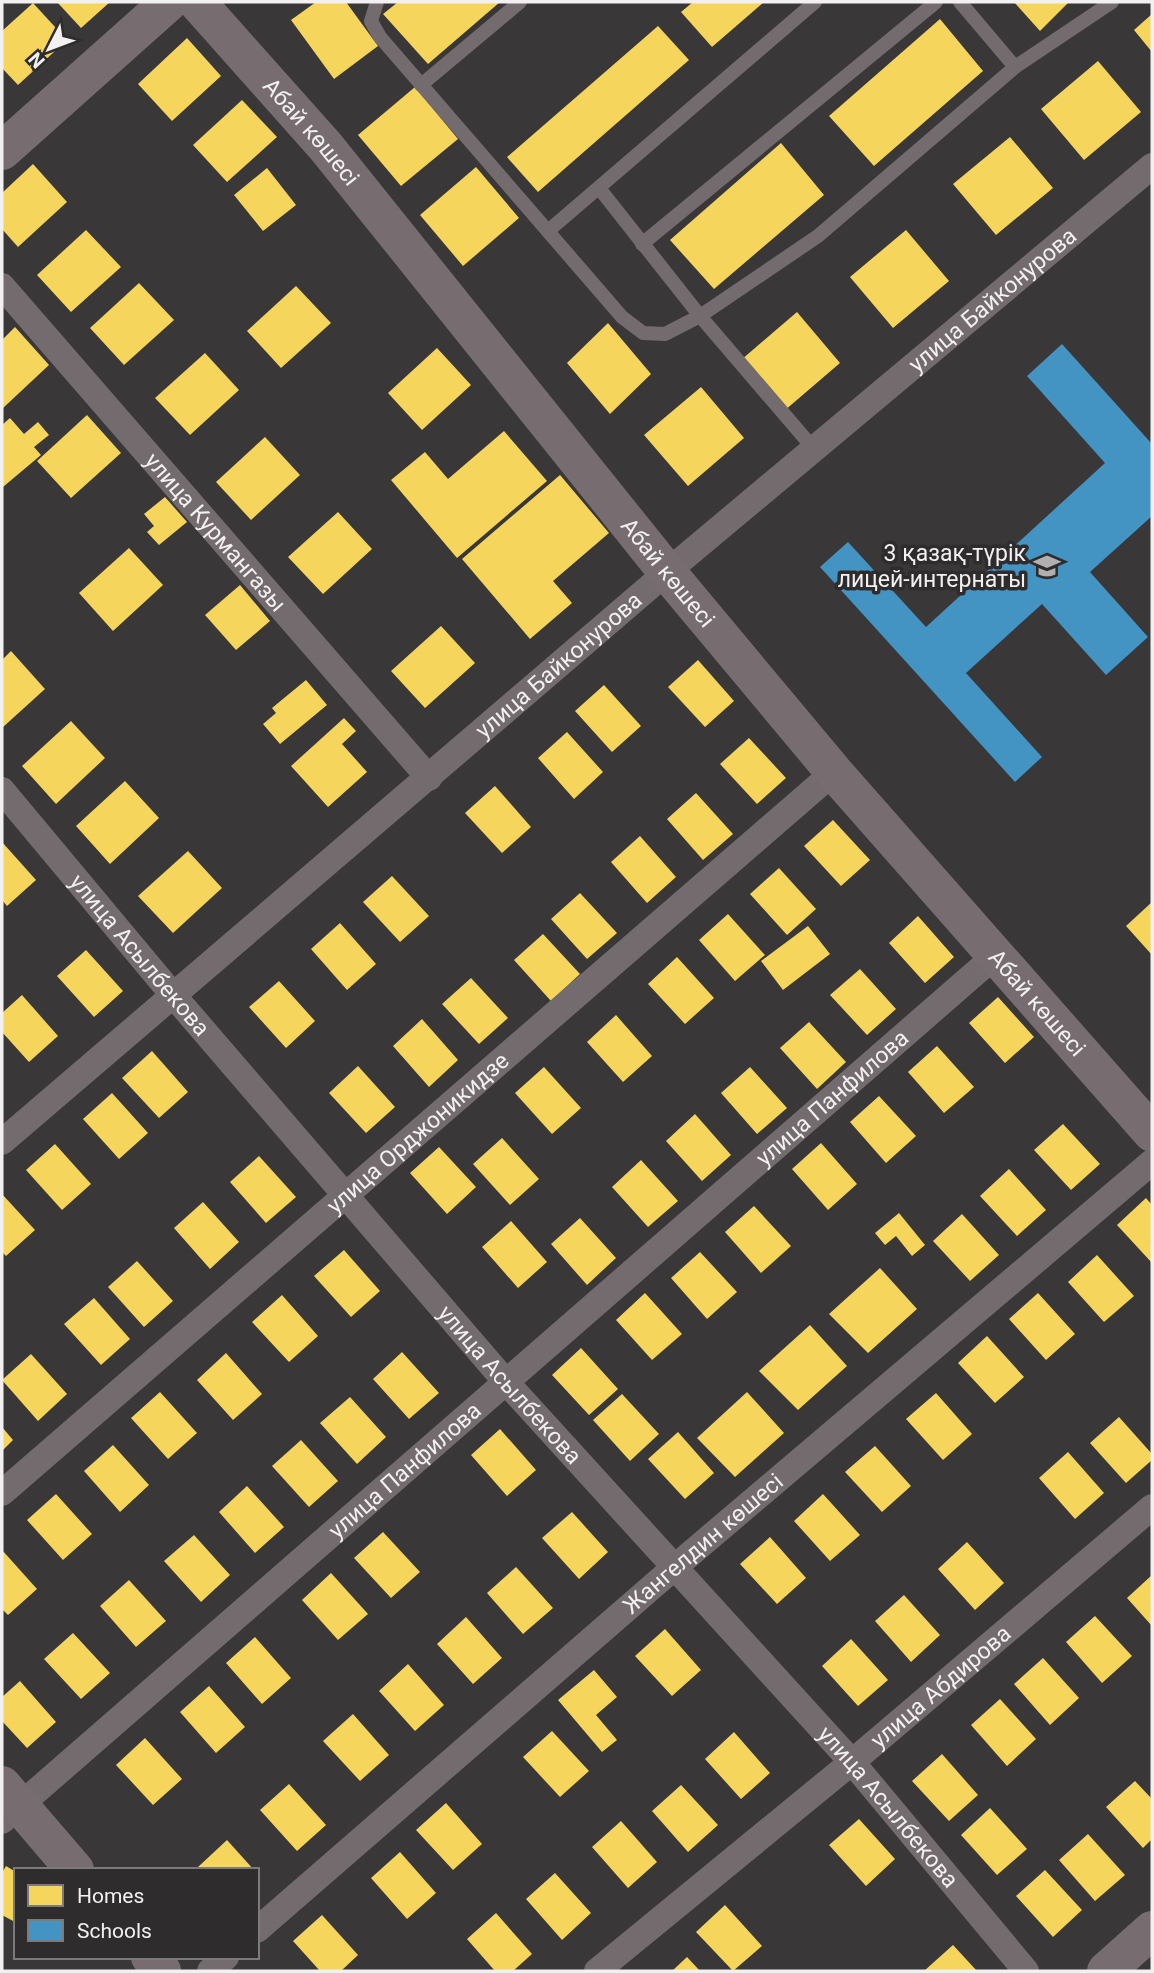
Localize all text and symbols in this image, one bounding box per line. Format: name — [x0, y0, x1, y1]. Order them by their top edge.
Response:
north arrow — [14, 14, 84, 84]
text: N — [24, 47, 50, 73]
street label: Абай көшесі — [257, 73, 365, 191]
street label: улица Байконурова — [903, 222, 1082, 378]
street label: улица Курмангазы — [139, 448, 292, 618]
street label: Абай көшесі — [615, 513, 720, 633]
place label: 3 қазақ-түрік лицей-интернаты — [838, 540, 1027, 593]
school or university icon: 3 қазақ-түрік лицей-интернаты — [1032, 551, 1062, 581]
street label: улица Байконурова — [470, 587, 648, 744]
street label: улица Асылбекова — [64, 869, 215, 1042]
street label: Абай көшесі — [983, 944, 1091, 1062]
street label: улица Панфилова — [751, 1025, 914, 1172]
street label: улица Орджоникидзе — [322, 1047, 514, 1219]
street label: улица Асылбекова — [432, 1300, 587, 1470]
street label: улица Панфилова — [323, 1397, 487, 1544]
street label: Жангелдин көшесі — [618, 1468, 789, 1620]
street label: улица Абдирова — [865, 1620, 1016, 1754]
street label: улица Асылбекова — [812, 1721, 964, 1893]
legend — [14, 1868, 259, 1959]
text: Homes — [77, 1884, 144, 1908]
text: Schools — [77, 1919, 152, 1943]

